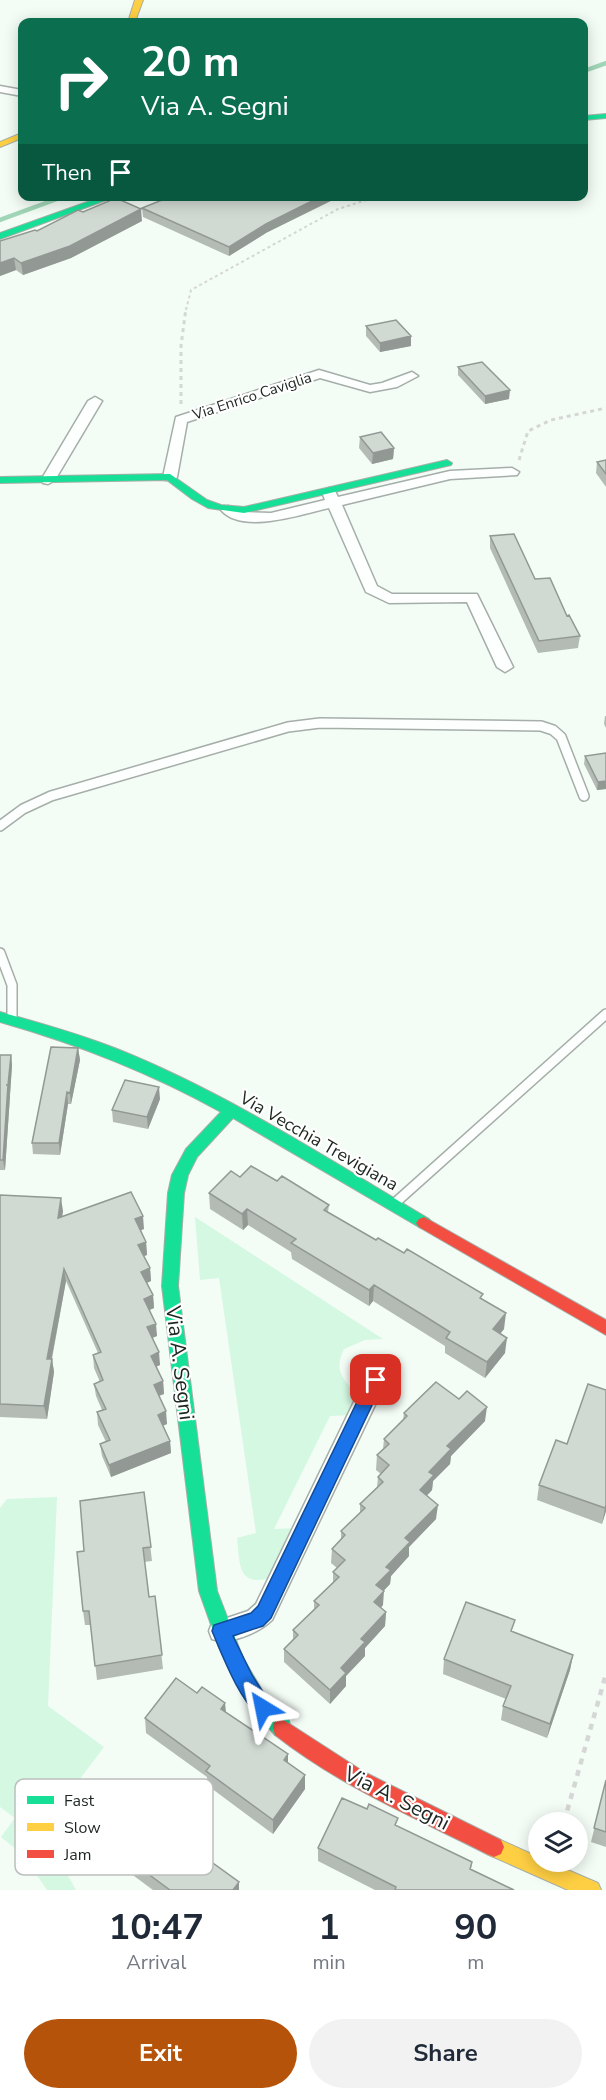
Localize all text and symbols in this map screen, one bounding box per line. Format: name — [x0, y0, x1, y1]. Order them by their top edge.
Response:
text: 20 m — [141, 34, 240, 91]
icon: right — [42, 42, 120, 120]
text: Via A. Segni — [141, 88, 289, 125]
icon: arrive — [104, 156, 137, 189]
text: Then — [42, 158, 92, 188]
street label: Via Enrico Caviglia — [189, 367, 314, 425]
street label: Via Vecchia Trevigiana — [234, 1085, 403, 1196]
street label: Via A. Segni — [159, 1303, 201, 1422]
pin — [350, 1354, 401, 1405]
icon: arrive — [359, 1363, 392, 1396]
position arrow — [231, 1676, 295, 1740]
street label: Via A. Segni — [339, 1759, 455, 1837]
legend — [15, 1779, 213, 1875]
text: Fast — [64, 1790, 95, 1812]
map controls — [528, 1812, 588, 1872]
button: layers — [528, 1812, 588, 1872]
text: Slow — [64, 1817, 101, 1839]
text: Jam — [63, 1844, 91, 1866]
text: 10:47 — [109, 1903, 204, 1952]
text: 1 — [318, 1903, 340, 1952]
text: 90 — [454, 1903, 497, 1952]
text: Arrival — [126, 1949, 186, 1976]
text: min — [312, 1949, 346, 1976]
text: m — [467, 1949, 484, 1976]
button: Exit — [24, 2019, 297, 2088]
button: Share — [309, 2019, 582, 2088]

